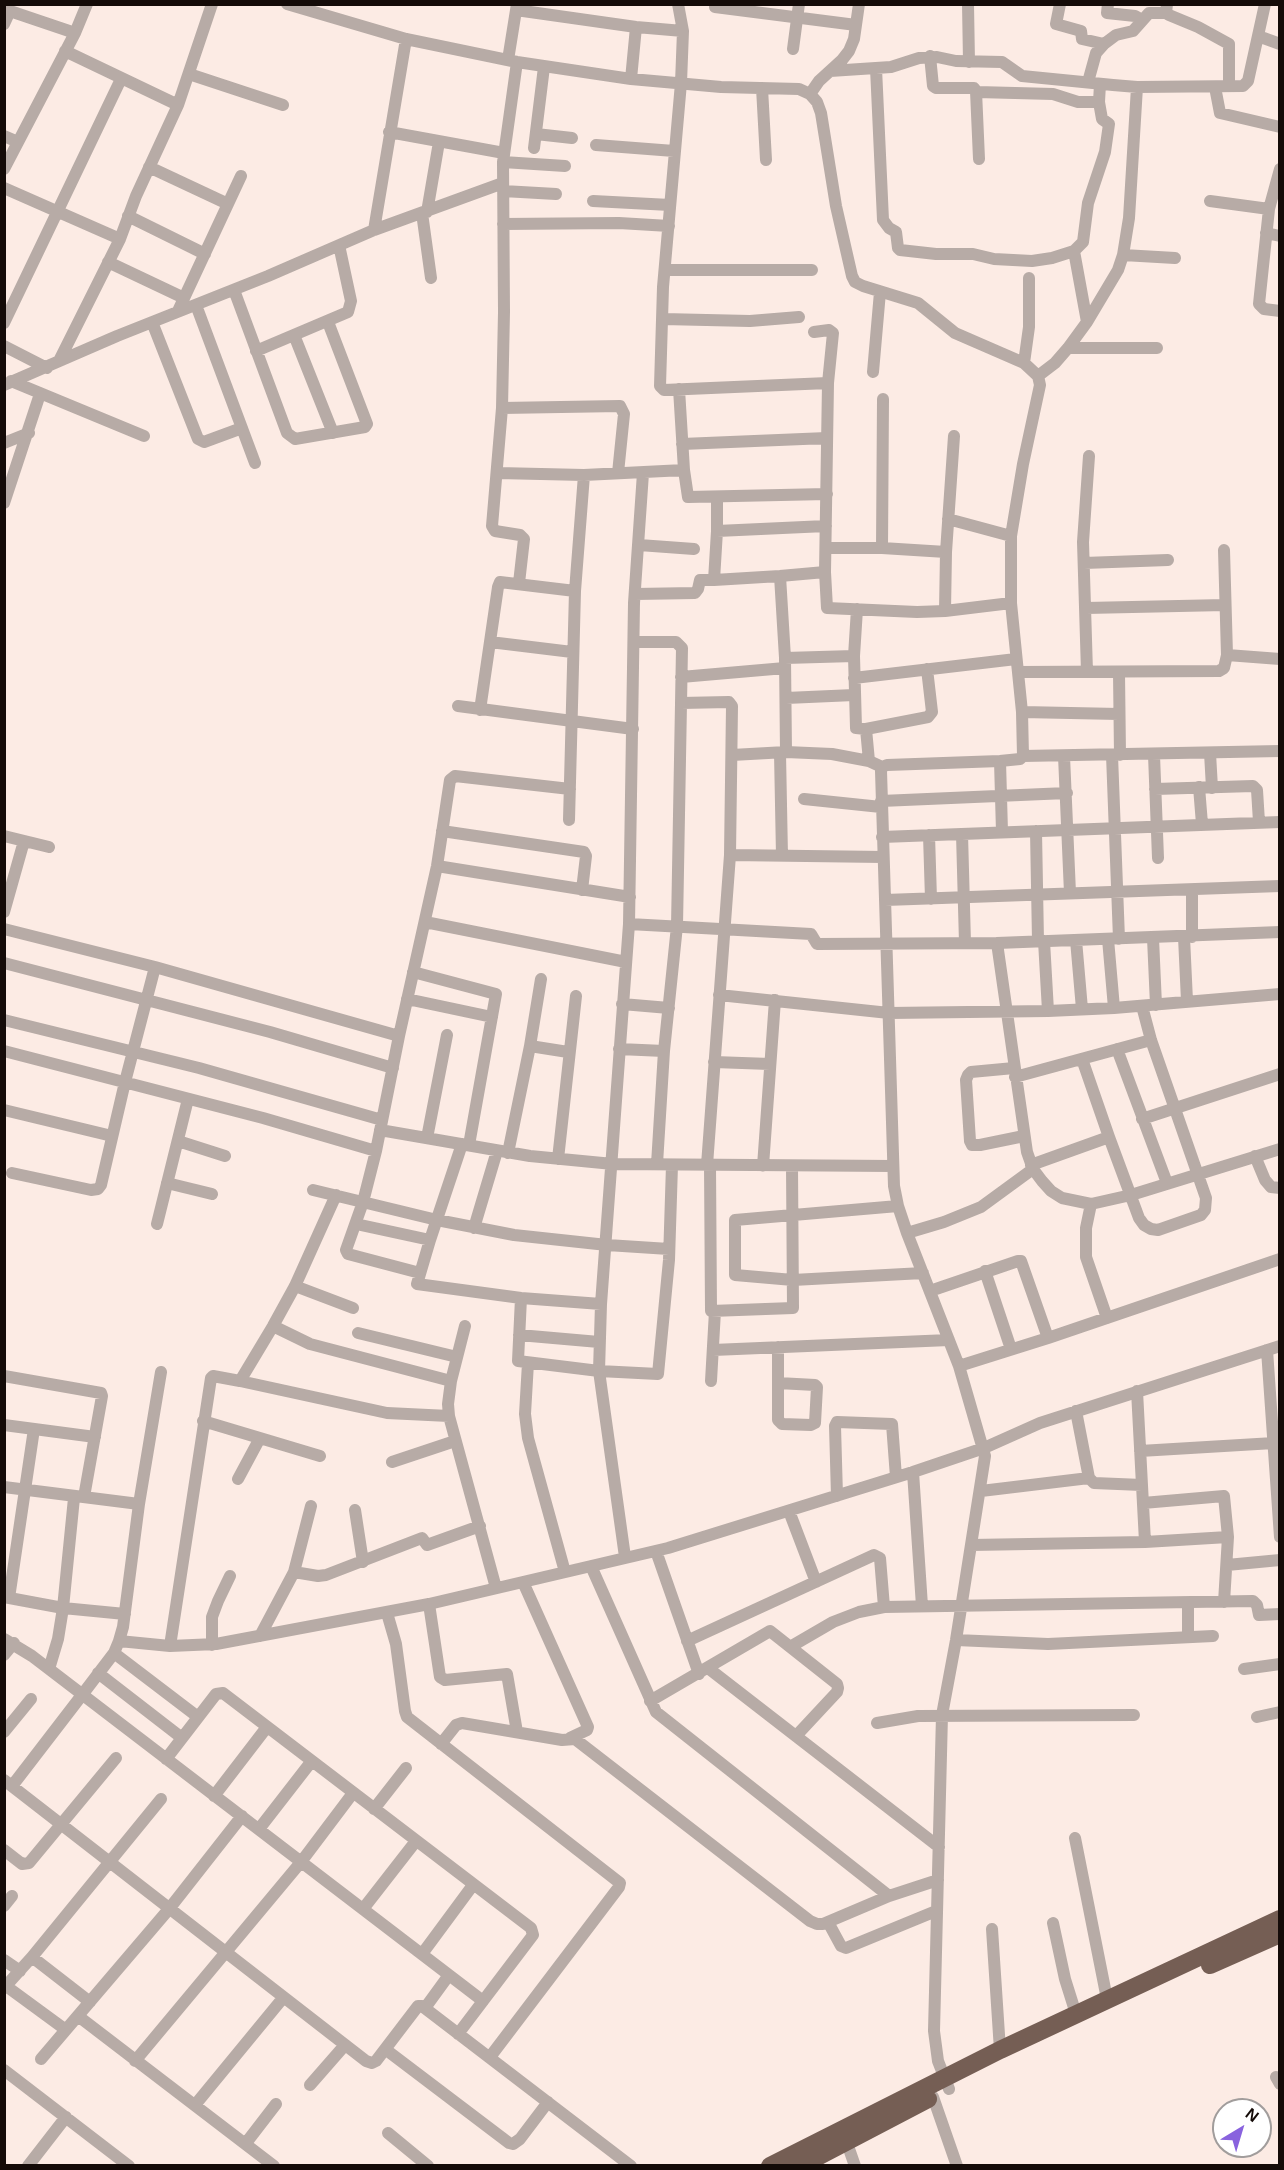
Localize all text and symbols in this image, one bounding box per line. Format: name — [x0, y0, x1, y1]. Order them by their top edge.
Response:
north arrow — [1212, 2098, 1272, 2158]
text: N — [1242, 2105, 1262, 2125]

